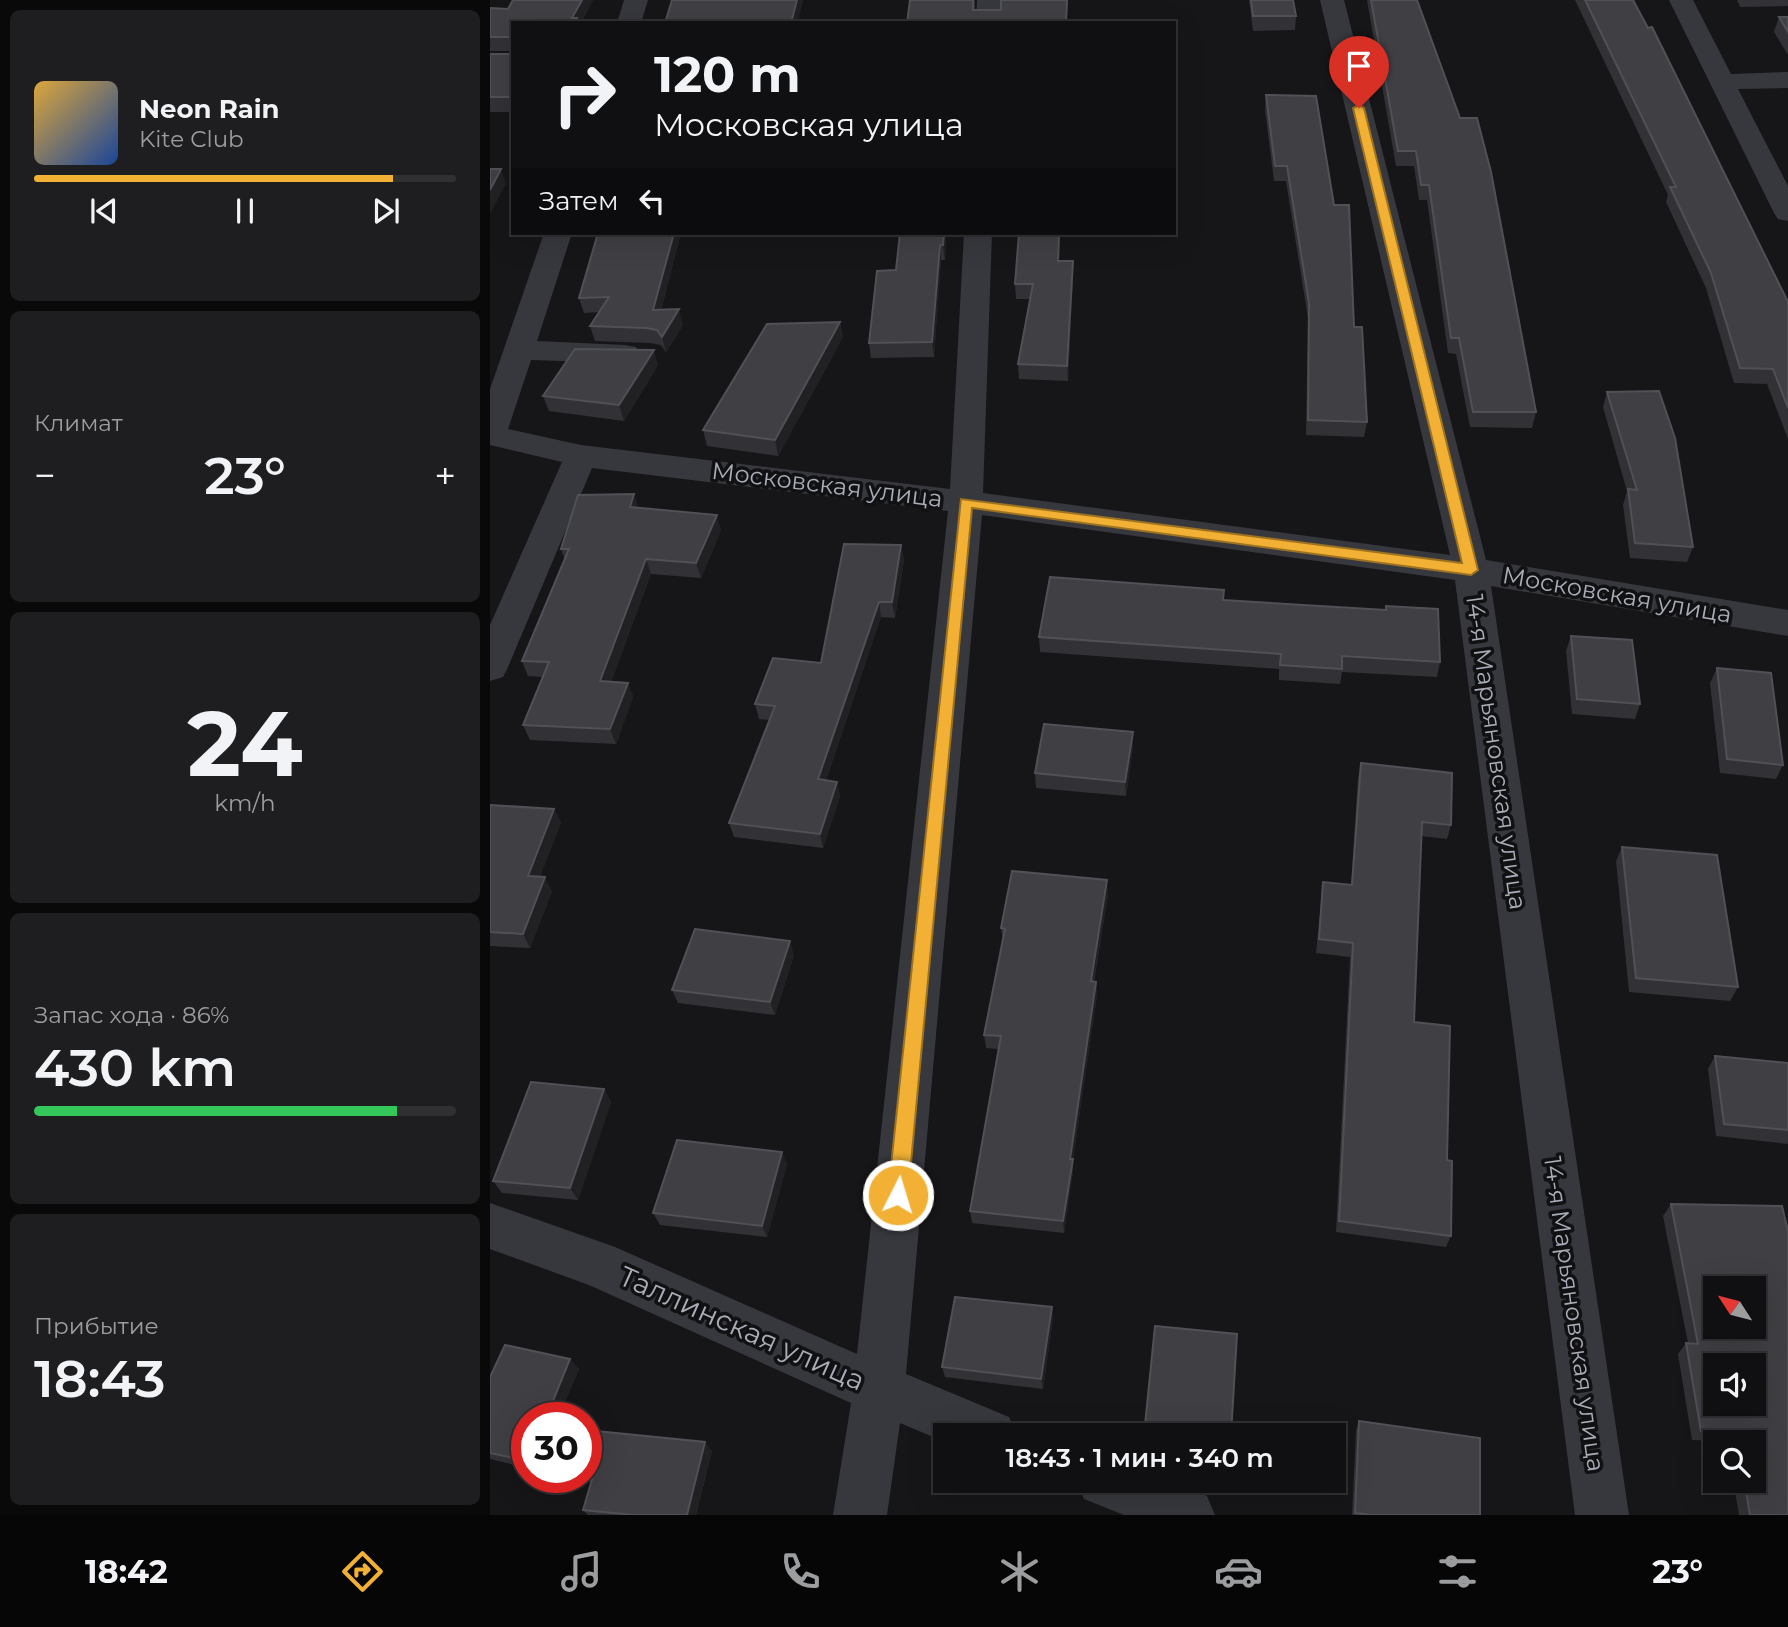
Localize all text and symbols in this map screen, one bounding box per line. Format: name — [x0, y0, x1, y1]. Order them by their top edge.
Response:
pin — [1329, 36, 1389, 108]
text: 120 m — [654, 45, 801, 104]
icon: arrive — [1340, 47, 1378, 85]
icon: right — [539, 49, 630, 140]
text: Neon Rain — [139, 93, 280, 125]
text: Московская улица — [654, 105, 964, 144]
text: Kite Club — [139, 125, 244, 153]
icon: left — [633, 182, 671, 220]
text: Затем — [539, 185, 619, 217]
icon: previous — [85, 192, 123, 230]
icon: pause — [226, 192, 264, 230]
icon: next — [367, 192, 405, 230]
text: Климат — [34, 409, 123, 437]
text: 23° — [204, 444, 286, 507]
text: − — [34, 452, 56, 499]
text: + — [434, 452, 456, 499]
street label: Московская улица — [710, 456, 944, 513]
street label: Московская улица — [1500, 560, 1734, 629]
street label: 14-я Марьяновская улица — [1460, 592, 1533, 911]
text: 24 — [187, 688, 303, 799]
text: km/h — [214, 789, 276, 817]
text: Запас хода · 86% — [34, 1001, 229, 1029]
text: 430 km — [34, 1036, 236, 1099]
street label: 14-я Марьяновская улица — [1538, 1154, 1611, 1473]
position arrow — [861, 1158, 935, 1232]
street label: Таллинская улица — [614, 1259, 870, 1397]
north arrow — [1703, 1276, 1766, 1339]
map controls — [1703, 1276, 1766, 1493]
text: Прибытие — [34, 1312, 159, 1340]
text: 18:43 — [34, 1347, 165, 1410]
button: sound — [1703, 1353, 1766, 1416]
speed limit sign: 30 — [511, 1402, 602, 1493]
button: search — [1703, 1430, 1766, 1493]
text: 18:43 · 1 мин · 340 m — [1005, 1442, 1274, 1474]
icon: directions — [338, 1547, 387, 1596]
icon: music — [557, 1547, 606, 1596]
icon: phone — [776, 1547, 825, 1596]
icon: climate — [995, 1547, 1044, 1596]
icon: car — [1214, 1547, 1263, 1596]
icon: filters — [1433, 1547, 1482, 1596]
text: 18:42 — [85, 1552, 168, 1591]
text: 23° — [1652, 1552, 1703, 1591]

